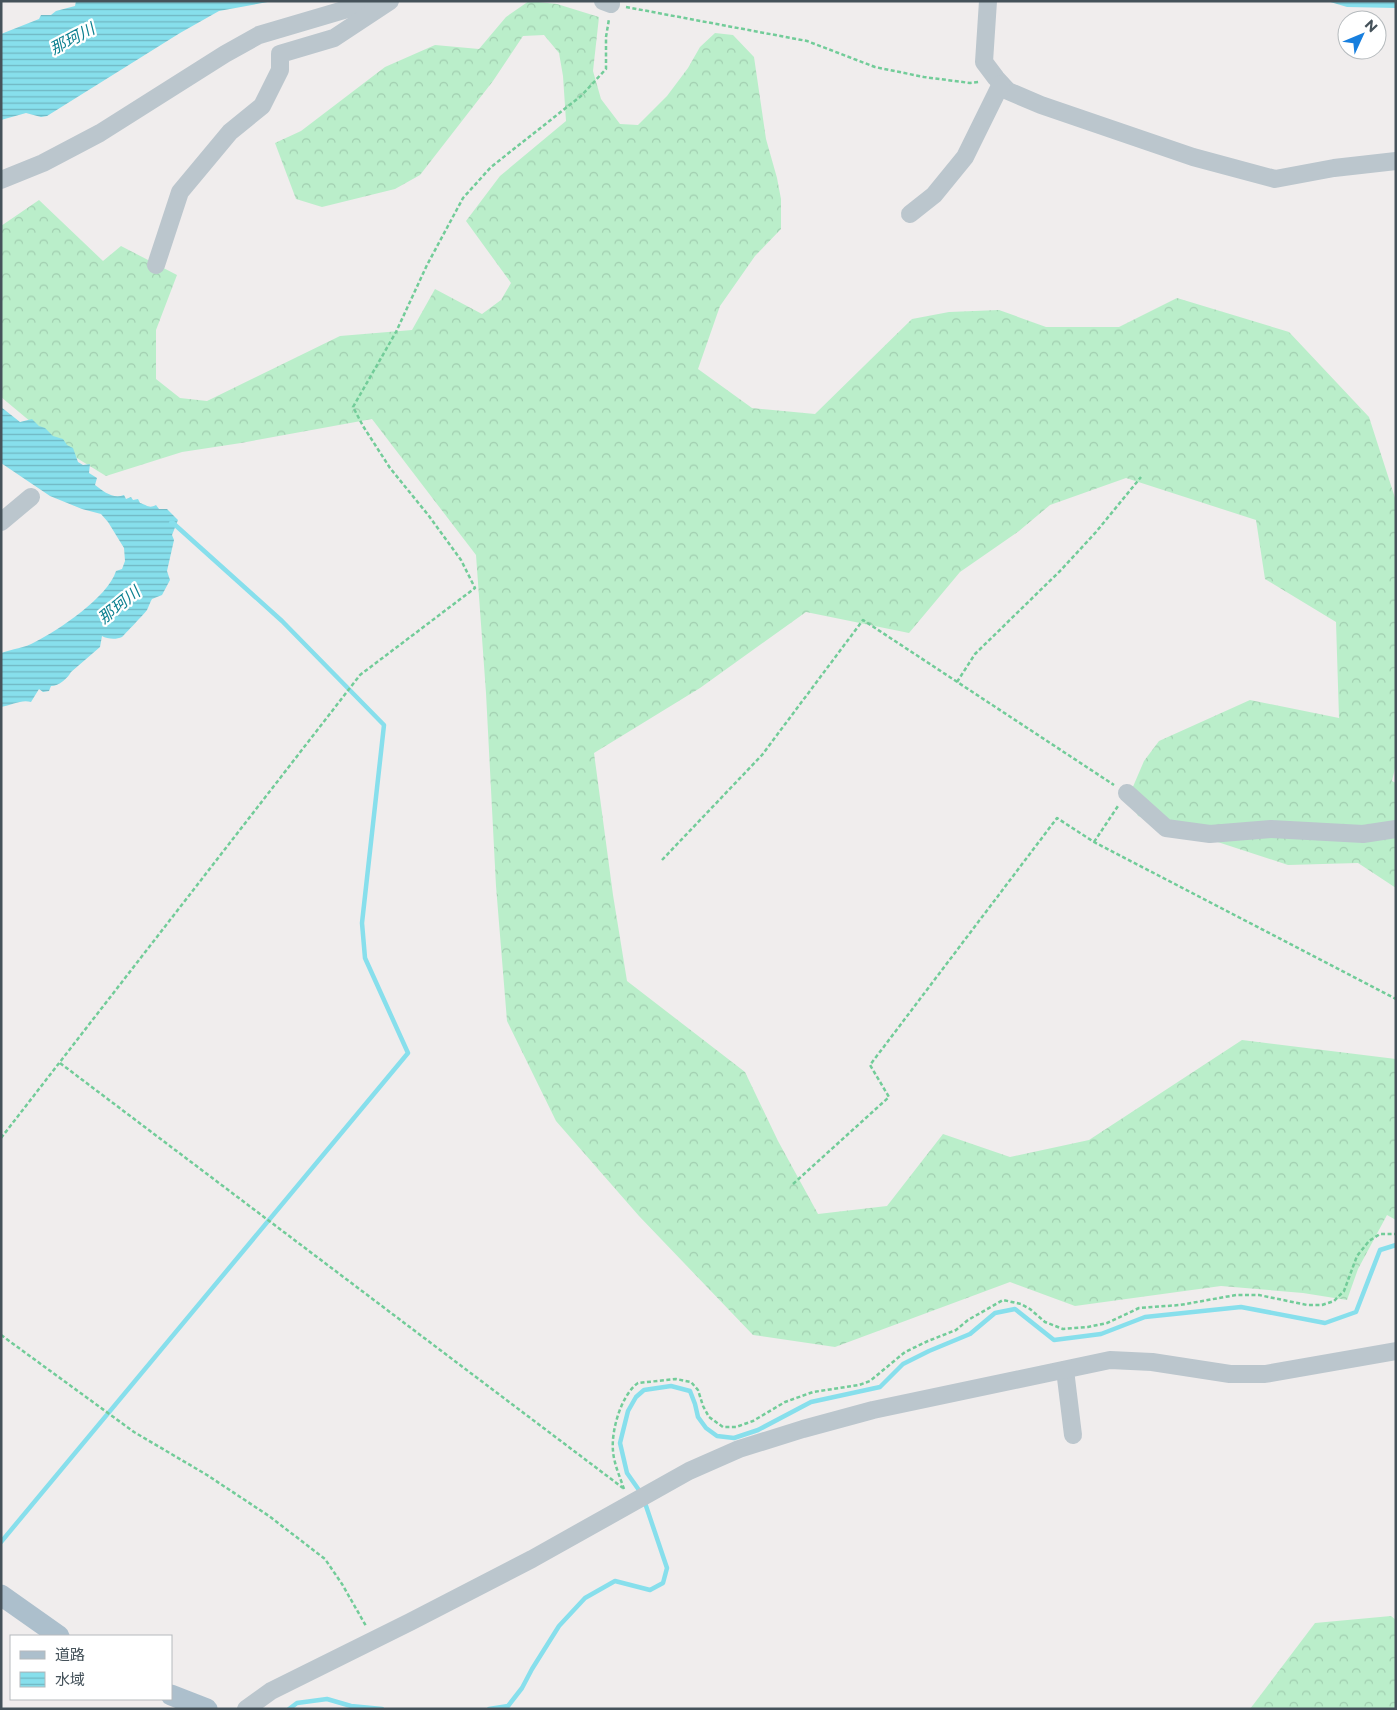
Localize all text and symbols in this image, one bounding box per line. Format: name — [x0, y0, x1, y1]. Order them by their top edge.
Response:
north arrow — [1337, 10, 1387, 60]
text: N — [1361, 16, 1382, 36]
water label: 那珂川 — [46, 18, 99, 59]
water label: 那珂川 — [94, 581, 145, 627]
legend — [10, 1635, 172, 1700]
text: 道路 — [55, 1645, 85, 1664]
text: 水域 — [55, 1670, 85, 1689]

